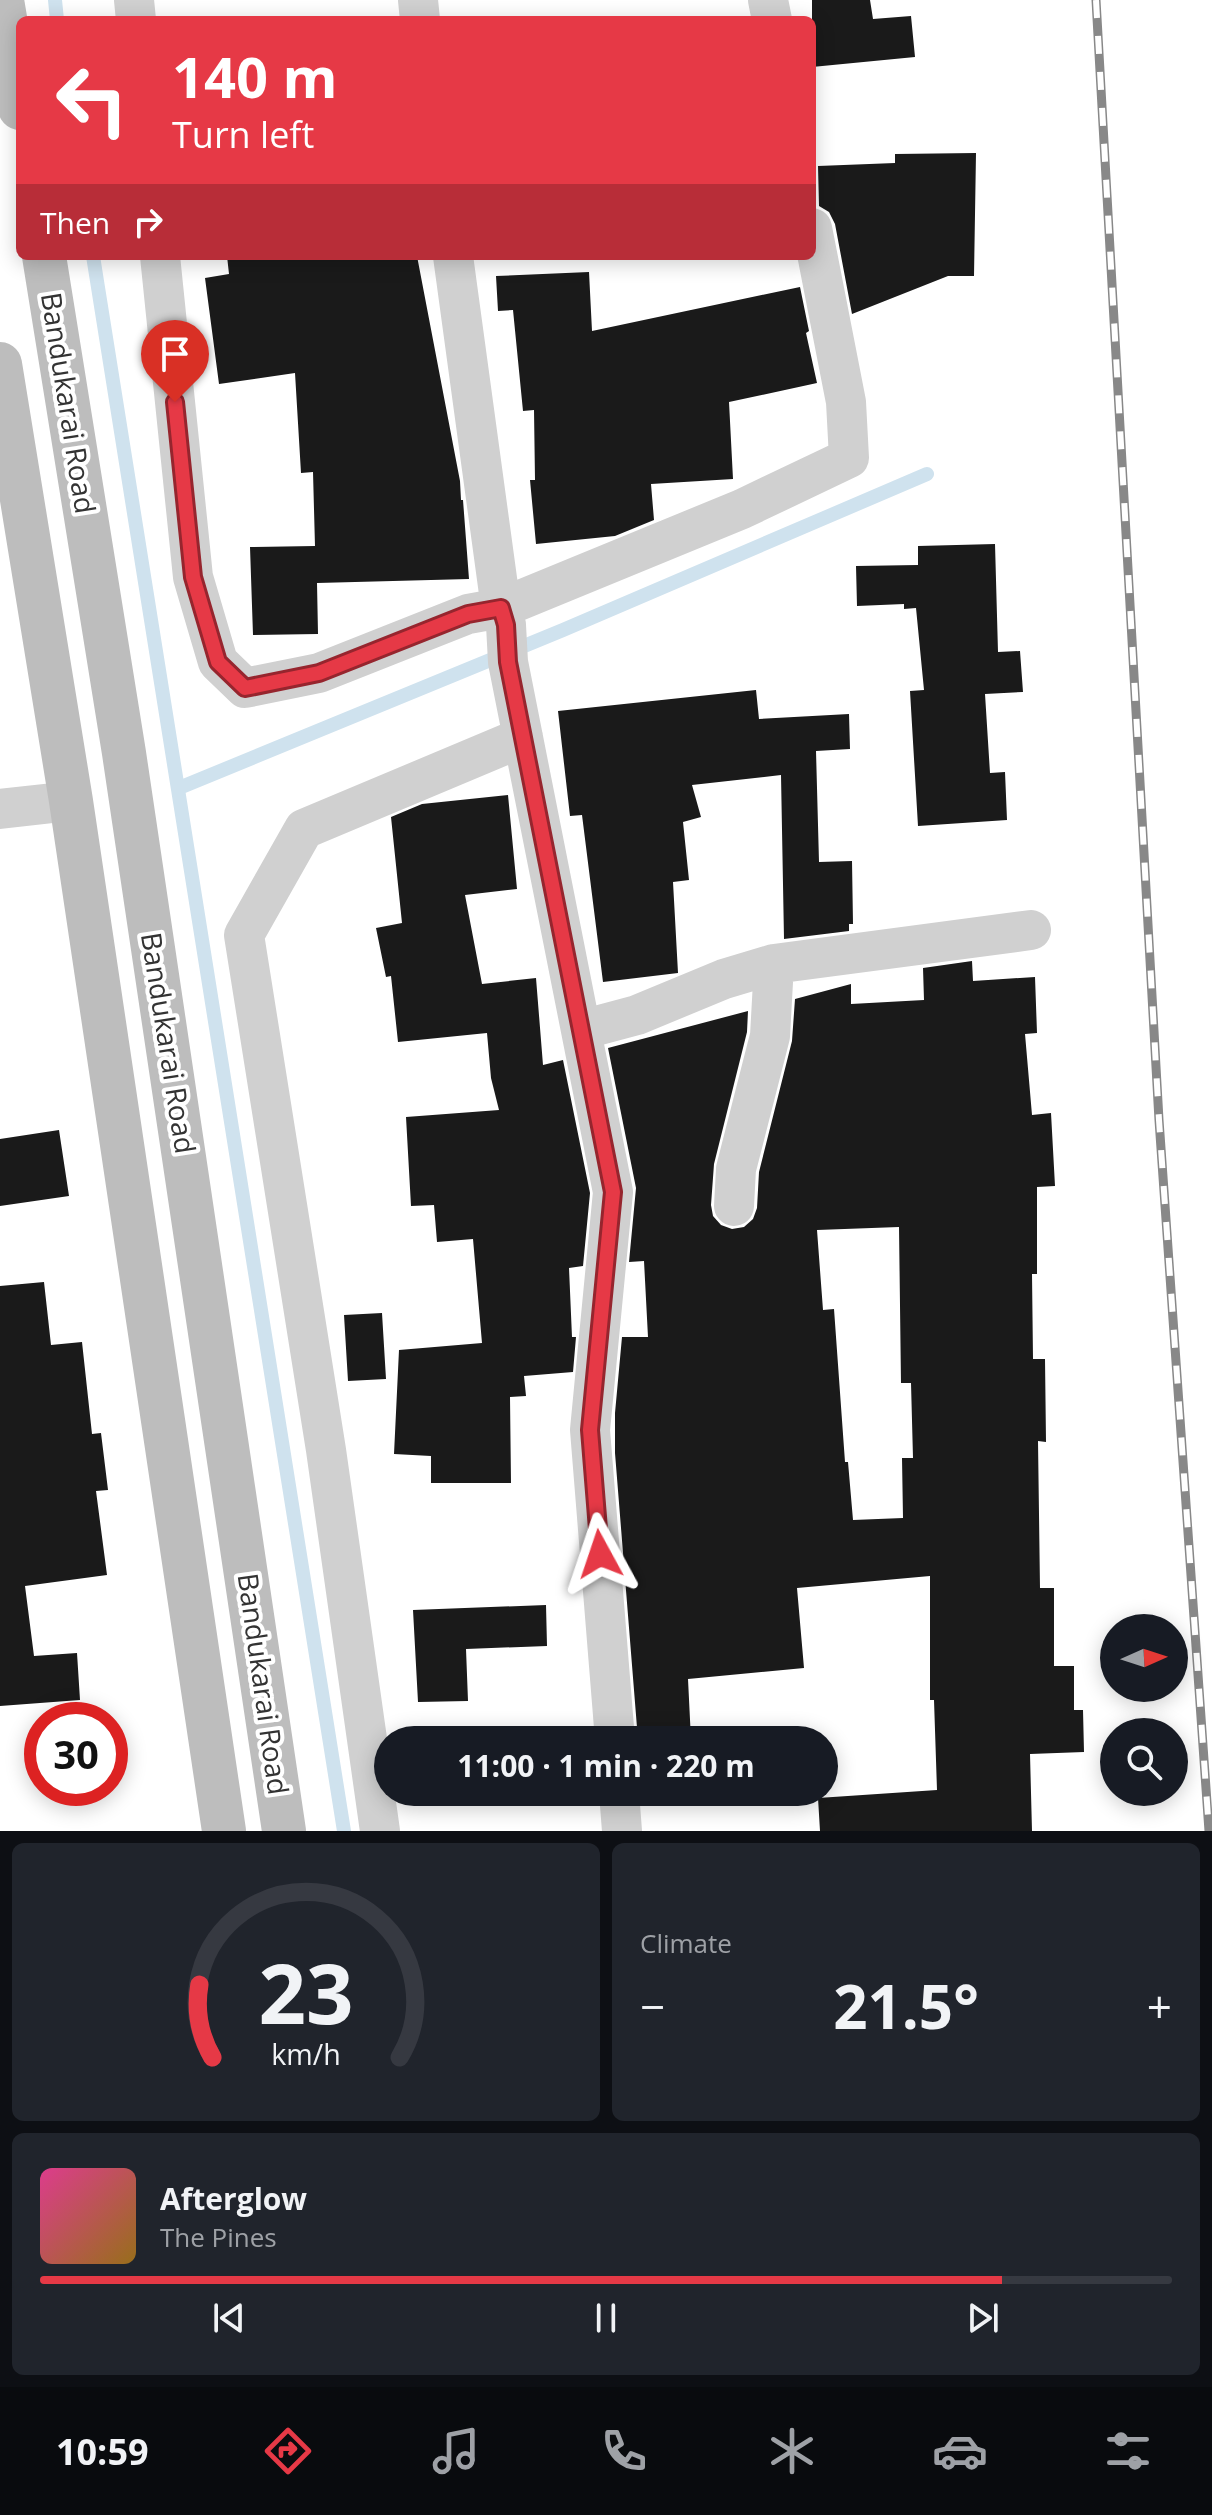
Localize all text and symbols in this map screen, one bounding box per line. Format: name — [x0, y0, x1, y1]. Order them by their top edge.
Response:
text: 140 m — [172, 38, 338, 114]
icon: left — [40, 48, 144, 152]
text: Turn left — [172, 110, 314, 159]
icon: right — [126, 200, 170, 244]
text: Then — [40, 202, 110, 243]
street label: Bandukarai Road — [33, 289, 105, 516]
pin — [141, 320, 209, 402]
icon: arrive — [153, 332, 197, 376]
street label: Bandukarai Road — [133, 929, 205, 1156]
position arrow — [558, 1512, 642, 1596]
street label: Bandukarai Road — [230, 1571, 298, 1797]
north arrow — [1100, 1614, 1188, 1702]
map controls — [1100, 1614, 1188, 1806]
speed limit sign: 30 — [24, 1702, 128, 1806]
button: search — [1100, 1718, 1188, 1806]
text: 11:00 · 1 min · 220 m — [457, 1745, 755, 1786]
text: Climate — [640, 1925, 732, 1961]
text: 23 — [258, 1935, 354, 2048]
text: 21.5° — [833, 1965, 979, 2047]
text: − — [640, 1976, 665, 2036]
text: + — [1147, 1976, 1172, 2036]
text: km/h — [271, 2034, 341, 2073]
text: Afterglow — [160, 2178, 307, 2219]
text: The Pines — [160, 2219, 277, 2255]
icon: previous — [207, 2296, 251, 2340]
icon: pause — [584, 2296, 628, 2340]
icon: next — [961, 2296, 1005, 2340]
icon: directions — [260, 2423, 316, 2479]
icon: music — [428, 2423, 484, 2479]
icon: phone — [596, 2423, 652, 2479]
icon: climate — [764, 2423, 820, 2479]
icon: car — [932, 2423, 988, 2479]
icon: filters — [1100, 2423, 1156, 2479]
text: 10:59 — [56, 2427, 149, 2476]

